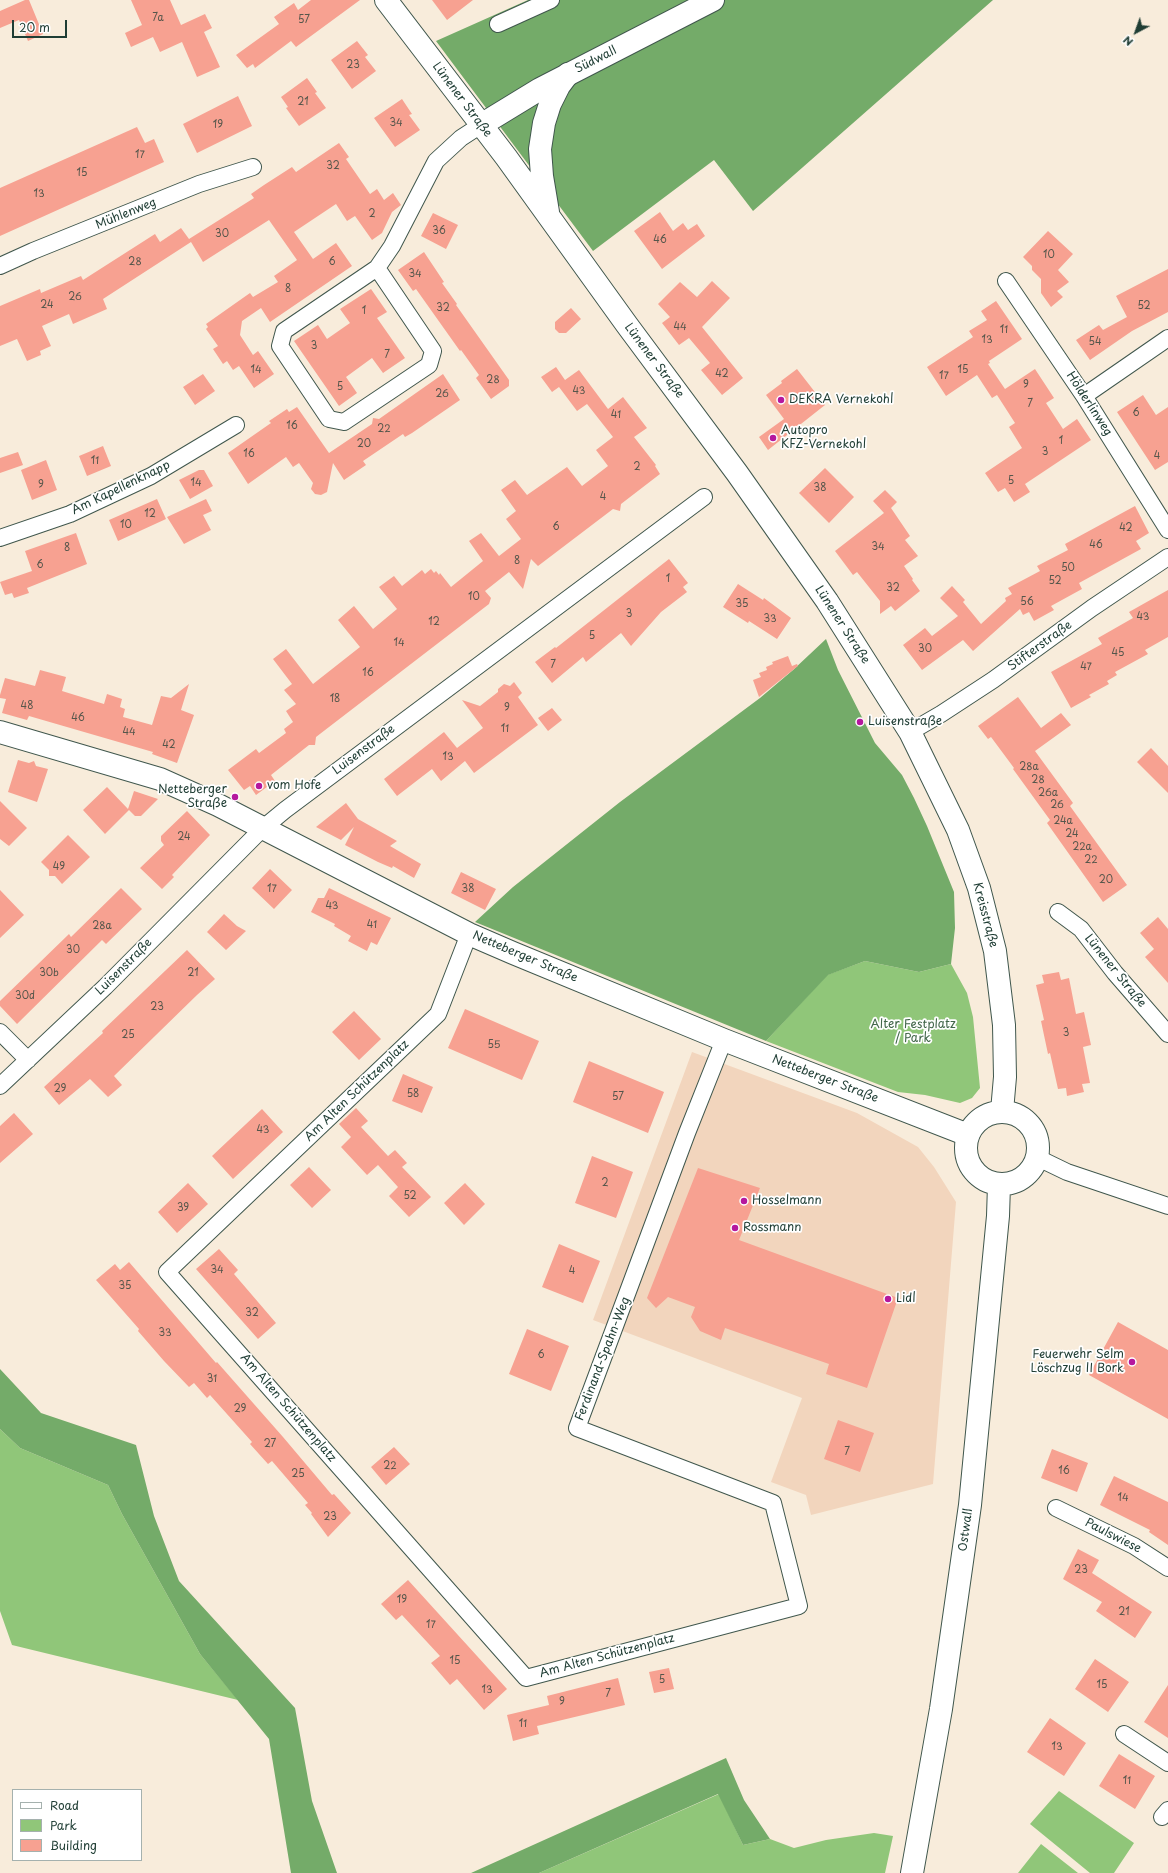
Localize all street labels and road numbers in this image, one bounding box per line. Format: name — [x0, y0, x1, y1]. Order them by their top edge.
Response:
street label: Südwall — [573, 43, 619, 77]
street label: Lünener Straße — [429, 60, 495, 140]
street label: Mühlenweg — [93, 195, 159, 233]
street label: Lünener Straße — [621, 321, 687, 401]
street label: Hölderlinweg — [1063, 369, 1115, 439]
street label: Am Kapellenknapp — [69, 458, 173, 518]
street label: Lünener Straße — [811, 583, 873, 667]
street label: Stifterstraße — [1005, 618, 1075, 674]
street label: Luisenstraße — [330, 722, 398, 778]
street label: Kreisstraße — [969, 881, 1001, 949]
street label: Netteberger Straße — [470, 928, 580, 986]
street label: Lünener Straße — [1081, 932, 1149, 1010]
street label: Luisenstraße — [93, 936, 155, 998]
street label: Am Alten Schützenplatz — [302, 1038, 412, 1144]
street label: Netteberger Straße — [770, 1052, 880, 1106]
street label: Ferdinand-Spahn-Weg — [573, 1295, 633, 1423]
street label: Am Alten Schützenplatz — [237, 1351, 339, 1465]
street label: Ostwall — [956, 1508, 976, 1552]
street label: Paulswiese — [1082, 1516, 1144, 1556]
street label: Am Alten Schützenplatz — [538, 1631, 676, 1681]

